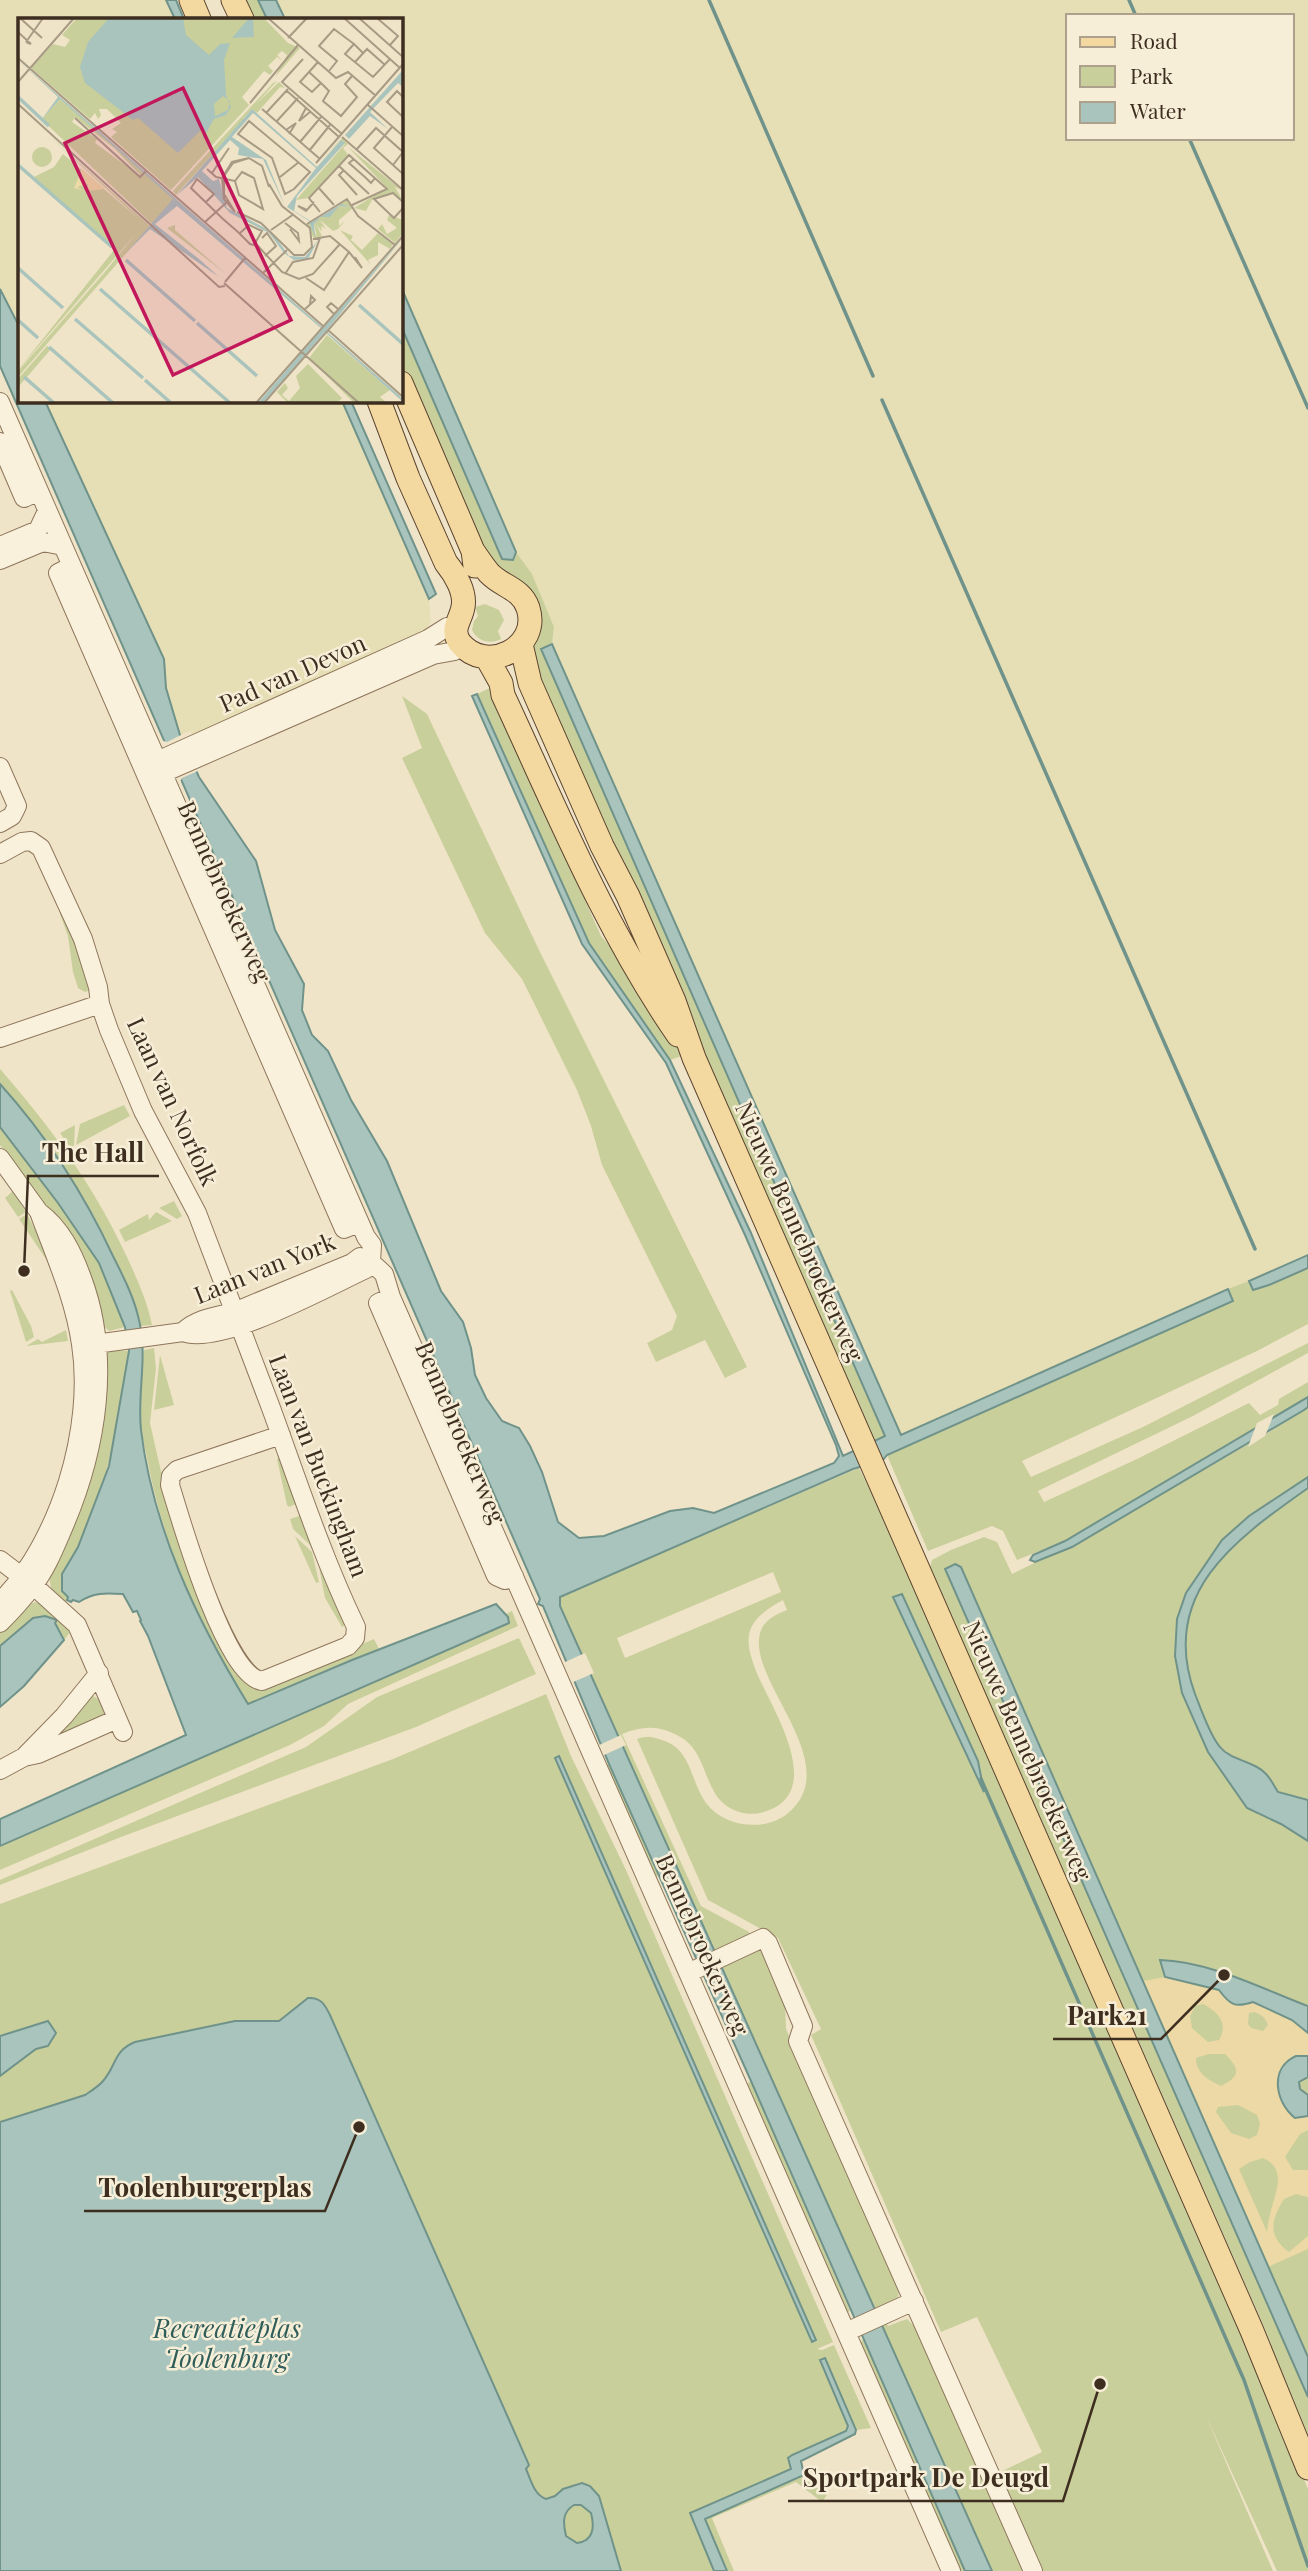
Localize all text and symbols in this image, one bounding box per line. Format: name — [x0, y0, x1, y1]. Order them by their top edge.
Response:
legend — [1066, 14, 1294, 140]
inset map — [18, 18, 402, 402]
text: Road — [1130, 26, 1178, 54]
text: Park — [1130, 61, 1174, 89]
text: Water — [1129, 96, 1186, 124]
street label: Pad van Devon — [214, 626, 371, 719]
street label: Bennebroekerweg — [171, 795, 280, 987]
street label: Laan van Norfolk — [121, 1012, 227, 1191]
street label: Nieuwe Bennebroekerweg — [729, 1096, 873, 1367]
callout: The Hall — [28, 1129, 159, 1176]
text: The Hall — [42, 1134, 144, 1169]
street label: Laan van York — [189, 1224, 340, 1310]
street label: Bennebroekerweg — [409, 1336, 515, 1529]
street label: Laan van Buckingham — [263, 1349, 377, 1581]
street label: Nieuwe Bennebroekerweg — [957, 1615, 1101, 1886]
street label: Bennebroekerweg — [649, 1848, 758, 2040]
callout: Park21 — [1053, 1992, 1161, 2039]
text: Park21 — [1067, 1997, 1147, 2032]
callout: Toolenburgerplas — [84, 2164, 325, 2211]
text: Toolenburgerplas — [98, 2169, 312, 2204]
water label: Recreatieplas Toolenburg — [152, 2310, 301, 2375]
callout: Sportpark De Deugd — [788, 2454, 1063, 2501]
text: Sportpark De Deugd — [803, 2459, 1050, 2494]

